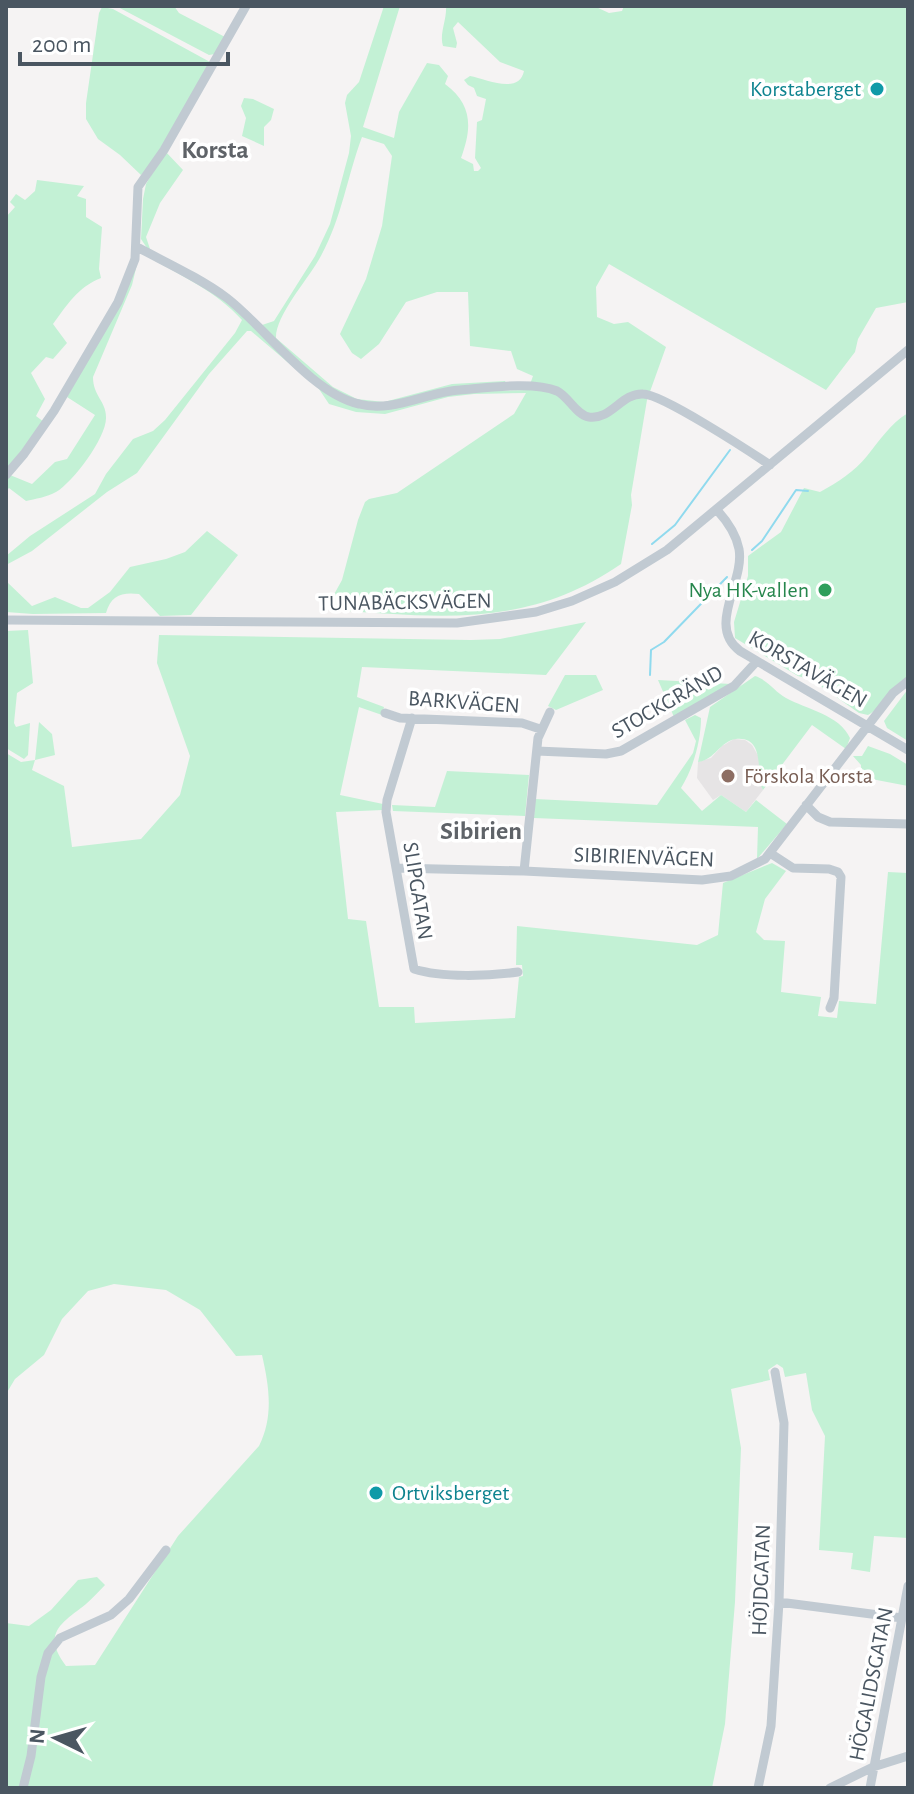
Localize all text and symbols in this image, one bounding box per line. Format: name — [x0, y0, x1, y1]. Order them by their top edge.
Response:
scale bar — [20, 16, 228, 66]
text: 200 m — [32, 33, 91, 57]
place label: Korstaberget — [750, 78, 861, 100]
marker: Korstaberget — [868, 80, 886, 98]
district label: Korsta — [181, 137, 249, 163]
place label: Nya HK-vallen — [688, 579, 809, 601]
marker: Nya HK-vallen — [816, 581, 834, 599]
street label: TUNABÄCKSVÄGEN — [318, 589, 492, 615]
street label: KORSTAVÄGEN — [745, 626, 871, 712]
street label: STOCKGRÄND — [608, 661, 726, 743]
street label: BARKVÄGEN — [407, 687, 521, 717]
place label: Förskola Korsta — [744, 765, 873, 787]
marker: Förskola Korsta — [719, 767, 737, 785]
district label: Sibirien — [440, 818, 522, 844]
street label: SLIPGATAN — [399, 840, 437, 942]
street label: SIBIRIENVÄGEN — [573, 844, 715, 870]
place label: Ortviksberget — [392, 1482, 509, 1504]
marker: Ortviksberget — [367, 1484, 385, 1502]
street label: HÖJDGATAN — [748, 1524, 774, 1636]
street label: HÖGALIDSGATAN — [845, 1605, 897, 1763]
north arrow — [16, 1698, 96, 1778]
text: N — [25, 1728, 49, 1745]

